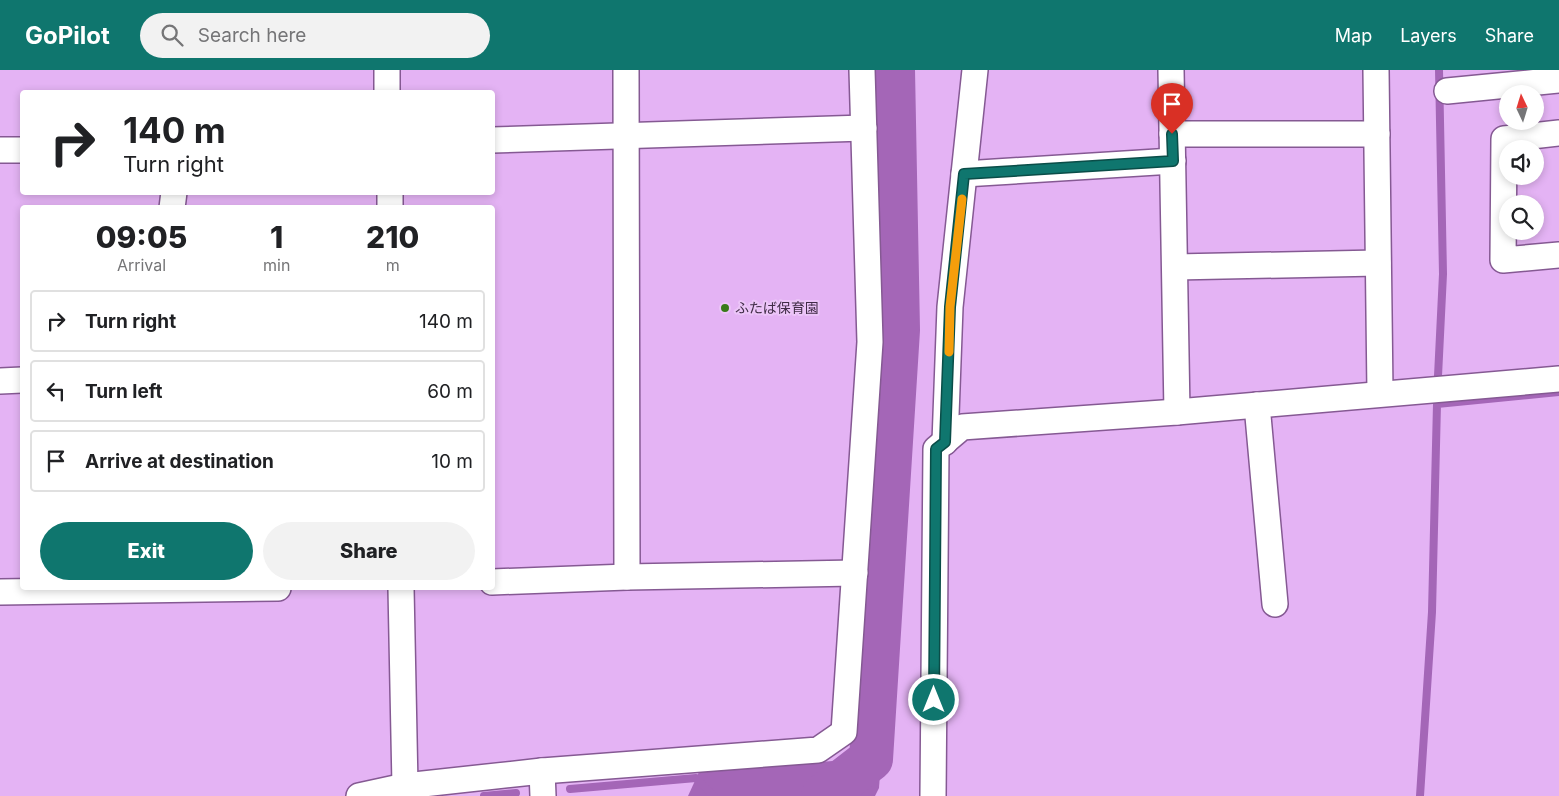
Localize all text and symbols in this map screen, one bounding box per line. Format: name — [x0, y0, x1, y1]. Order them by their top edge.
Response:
search box — [140, 13, 490, 58]
text: GoPilot — [25, 21, 110, 50]
icon: search — [158, 21, 186, 49]
text: Search here — [198, 24, 306, 47]
text: Map — [1335, 25, 1372, 46]
text: Layers — [1400, 25, 1457, 46]
text: Share — [1485, 25, 1534, 46]
pin — [1151, 83, 1193, 134]
north arrow — [1499, 85, 1544, 130]
map controls — [1499, 85, 1544, 240]
icon: arrive — [1158, 90, 1186, 118]
text: 140 m — [123, 109, 226, 151]
icon: right — [40, 110, 105, 175]
button: sound — [1499, 140, 1544, 185]
text: Turn right — [123, 151, 224, 177]
button: search — [1499, 195, 1544, 240]
text: 09:05 — [96, 219, 187, 255]
text: 1 — [270, 219, 283, 255]
text: 210 — [366, 219, 419, 255]
text: Arrival — [117, 255, 166, 275]
text: min — [263, 255, 290, 275]
text: m — [386, 255, 400, 275]
place label: ふたば保育園 — [735, 299, 819, 316]
marker: ふたば保育園 — [719, 302, 731, 314]
icon: right — [42, 307, 70, 335]
text: Turn right — [85, 310, 176, 333]
text: 140 m — [419, 310, 473, 333]
icon: left — [42, 377, 70, 405]
text: Turn left — [85, 380, 163, 403]
text: 60 m — [427, 380, 473, 403]
icon: arrive — [42, 447, 70, 475]
text: Arrive at destination — [85, 450, 274, 473]
text: 10 m — [431, 450, 473, 473]
button: Exit — [40, 522, 253, 580]
button: Share — [263, 522, 475, 580]
position arrow — [907, 673, 959, 725]

